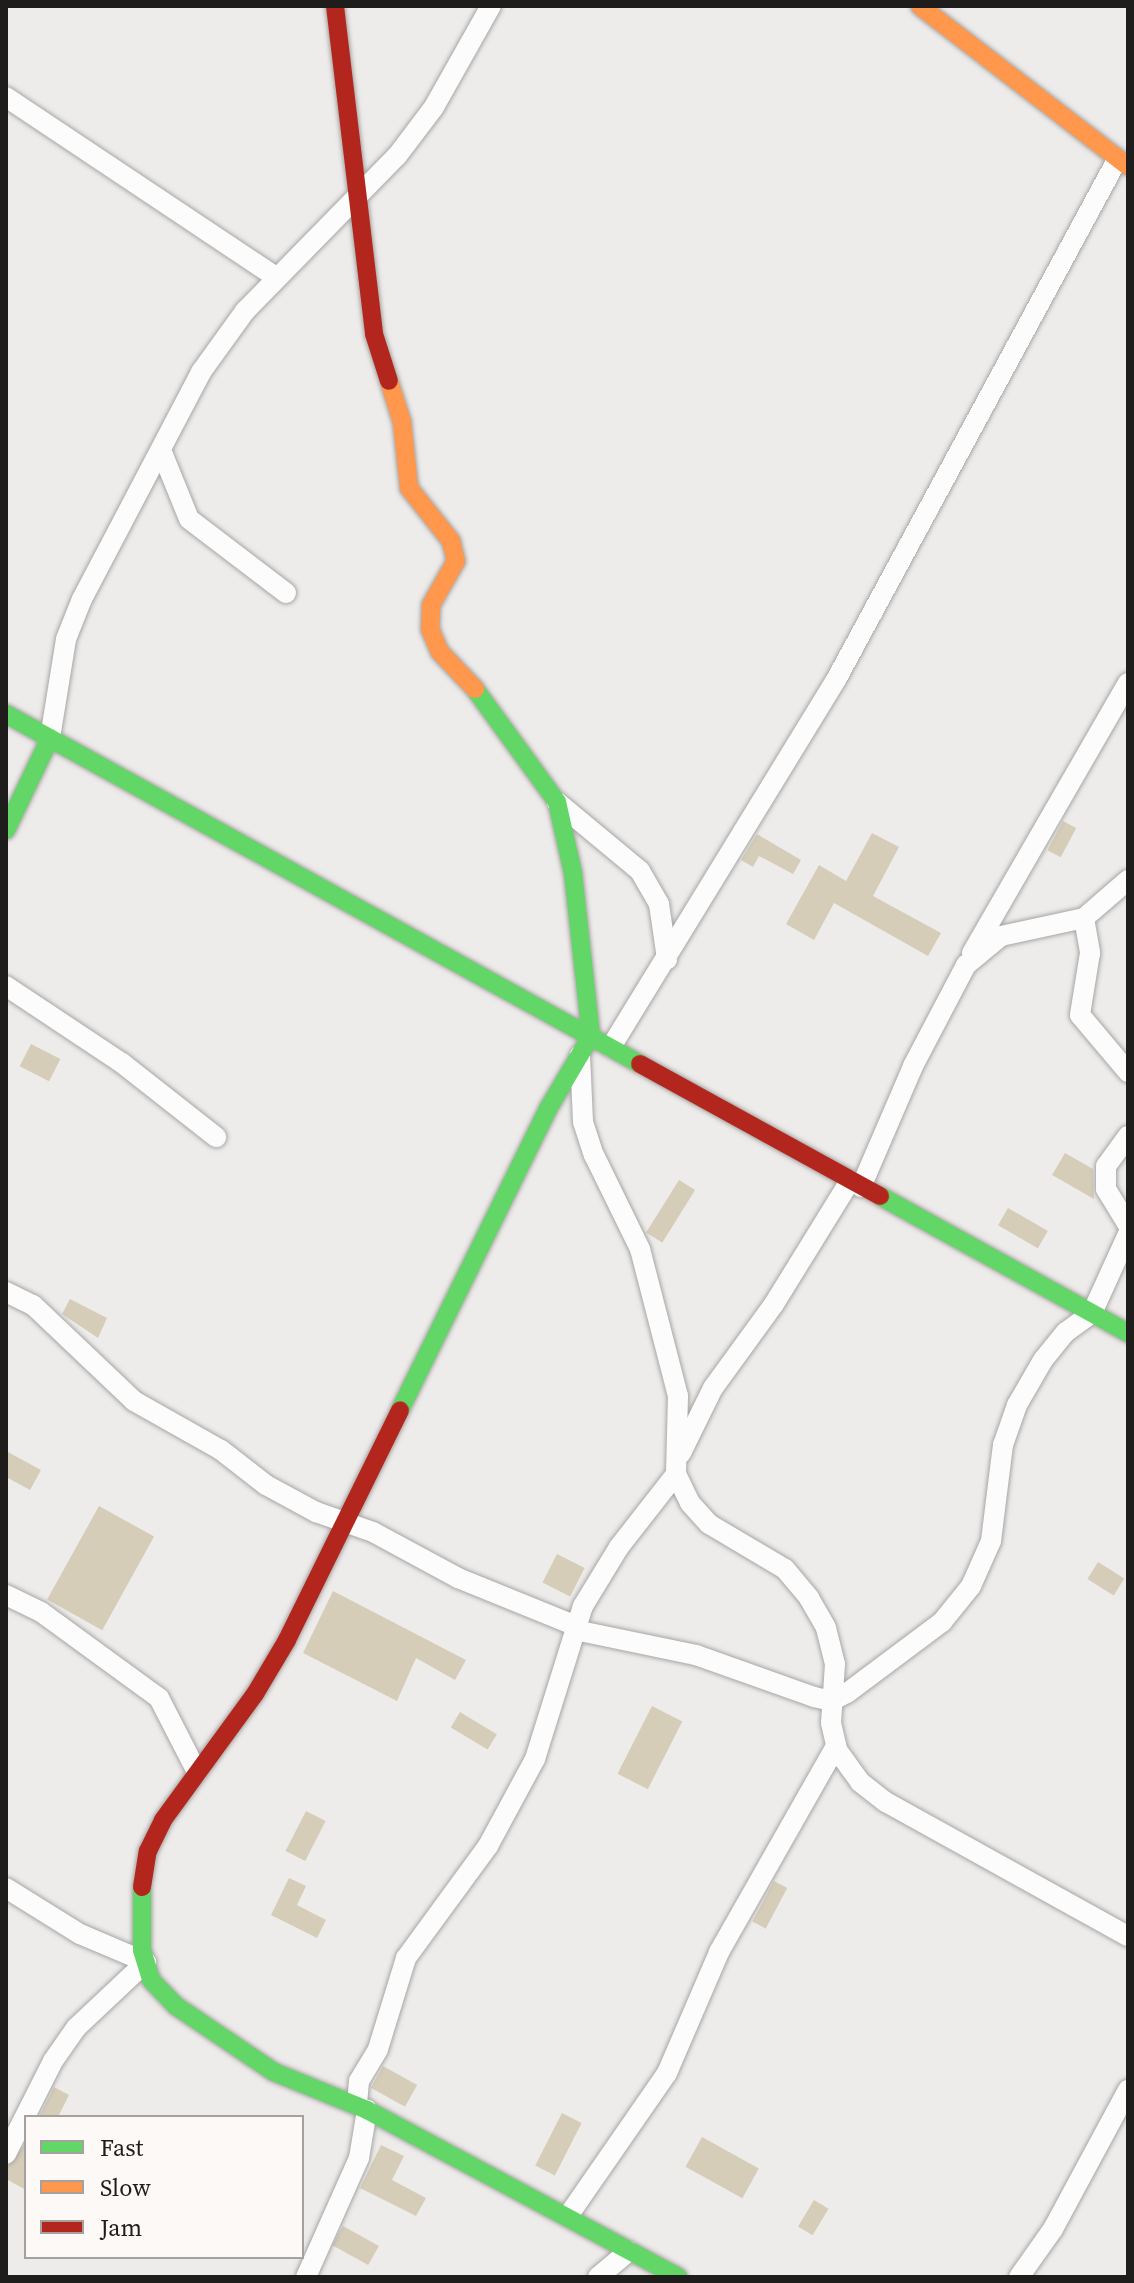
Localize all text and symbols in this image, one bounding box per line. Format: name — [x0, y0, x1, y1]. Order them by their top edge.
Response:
legend — [24, 2115, 304, 2259]
text: Fast — [100, 2131, 143, 2164]
text: Slow — [100, 2171, 151, 2204]
text: Jam — [100, 2211, 142, 2244]

